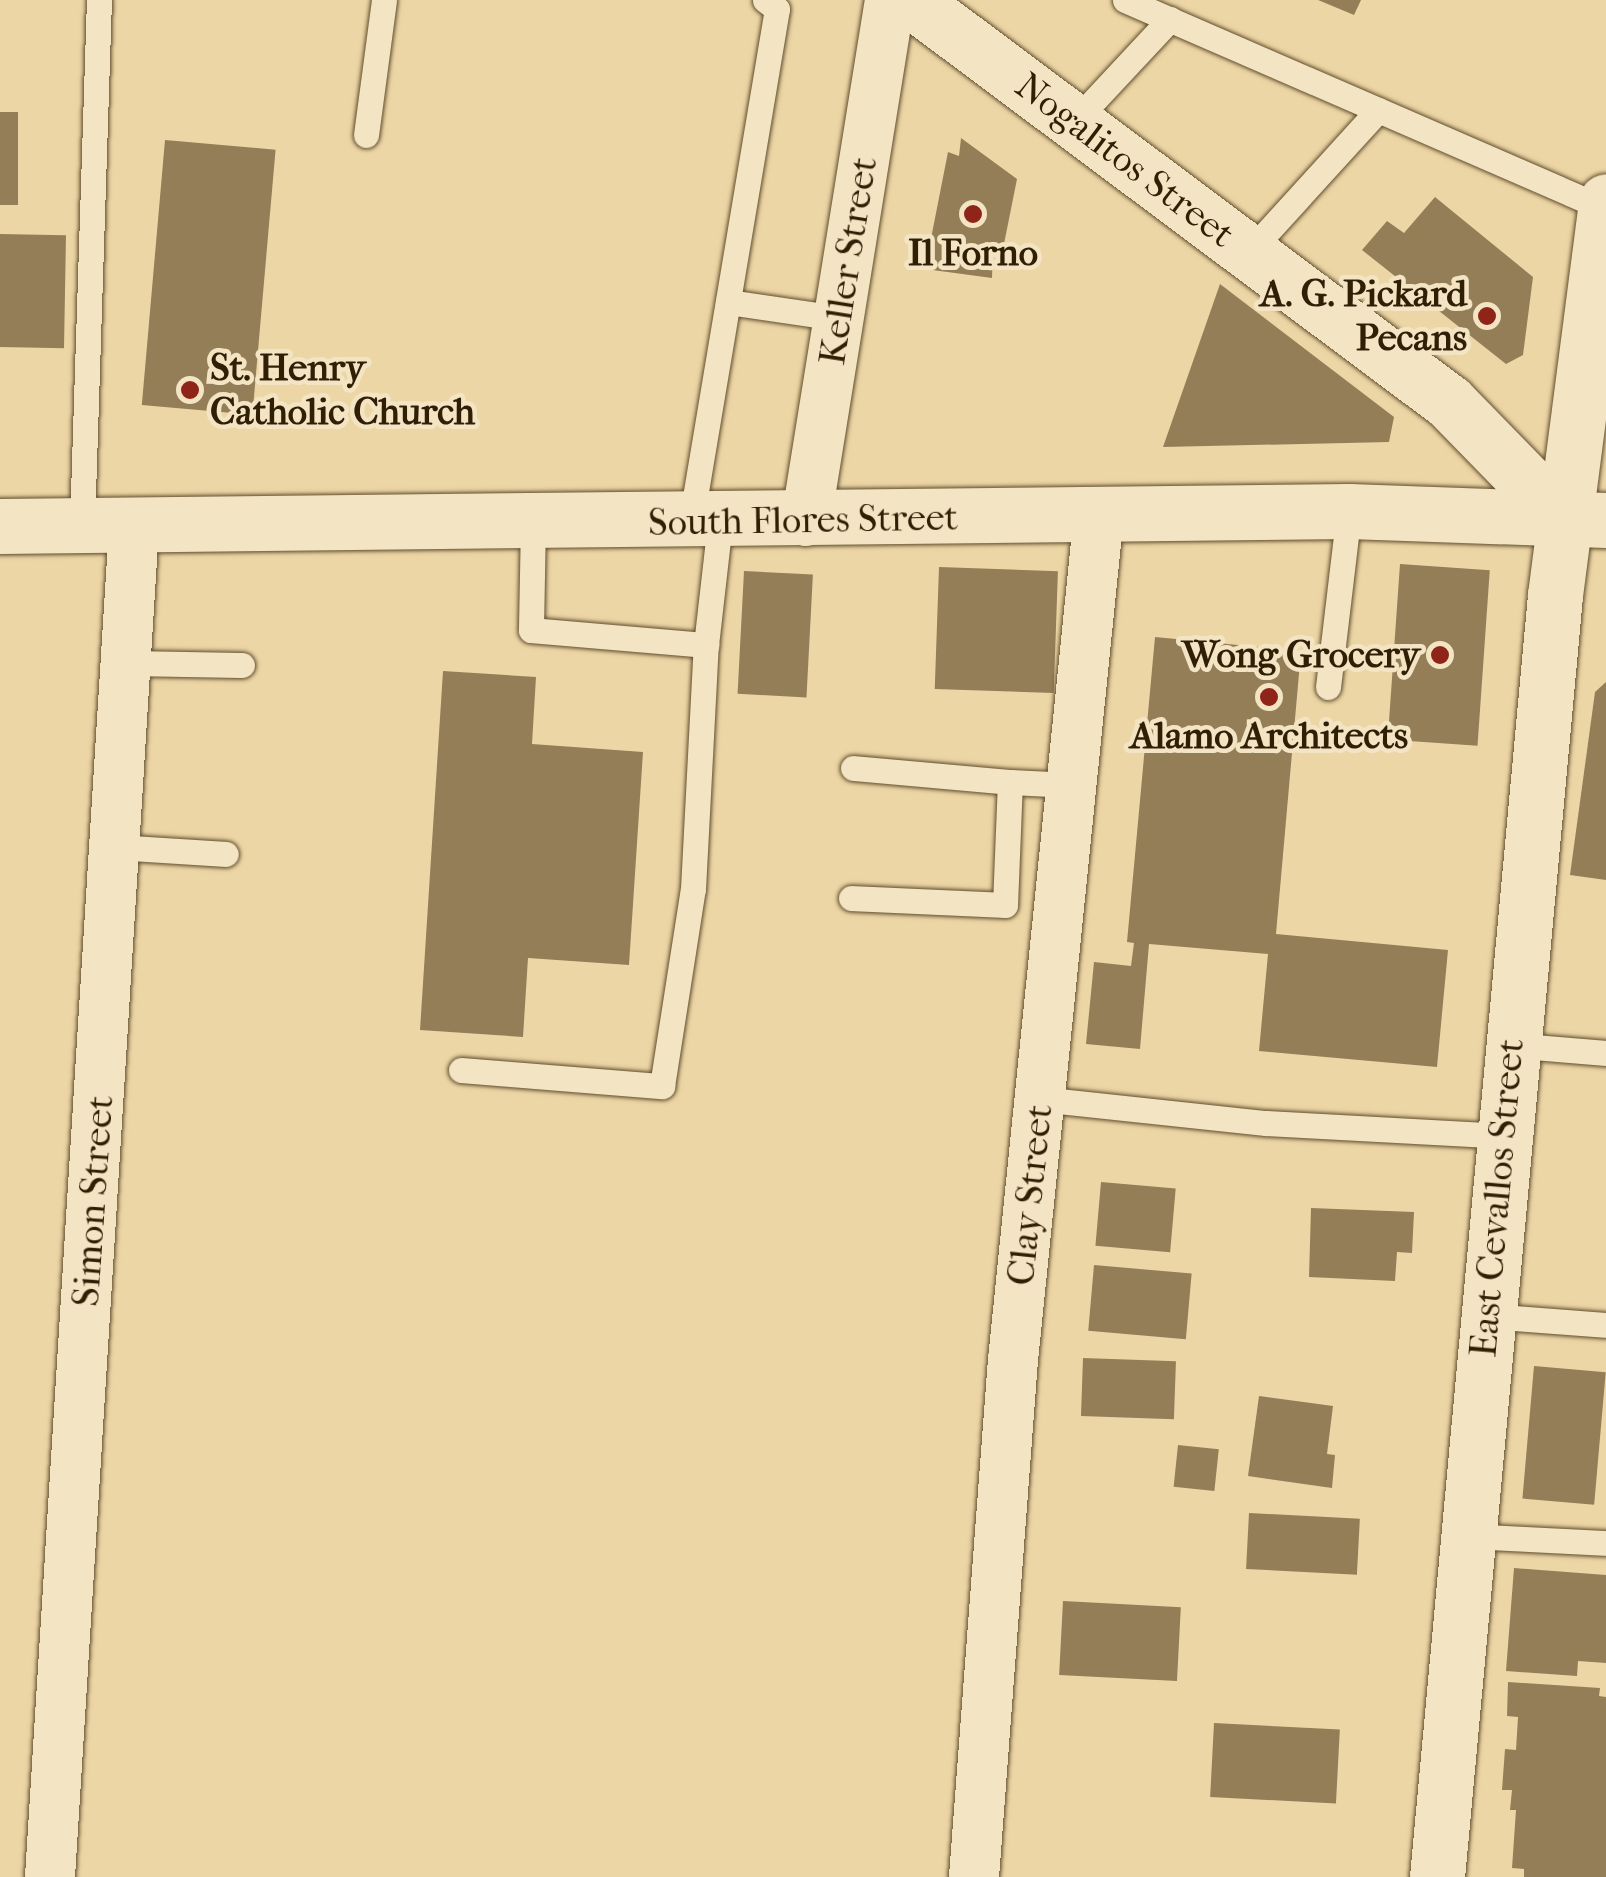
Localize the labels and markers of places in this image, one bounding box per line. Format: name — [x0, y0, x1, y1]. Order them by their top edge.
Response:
marker: Il Forno — [962, 203, 984, 225]
place label: Il Forno — [908, 230, 1038, 276]
place label: A. G. Pickard Pecans — [1260, 271, 1467, 360]
marker: A. G. Pickard Pecans — [1476, 305, 1498, 327]
place label: St. Henry Catholic Church — [210, 345, 475, 434]
marker: St. Henry Catholic Church — [179, 379, 201, 401]
place label: Wong Grocery — [1182, 632, 1420, 678]
marker: Wong Grocery — [1429, 644, 1451, 666]
marker: Alamo Architects — [1258, 686, 1280, 708]
place label: Alamo Architects — [1130, 713, 1408, 759]

